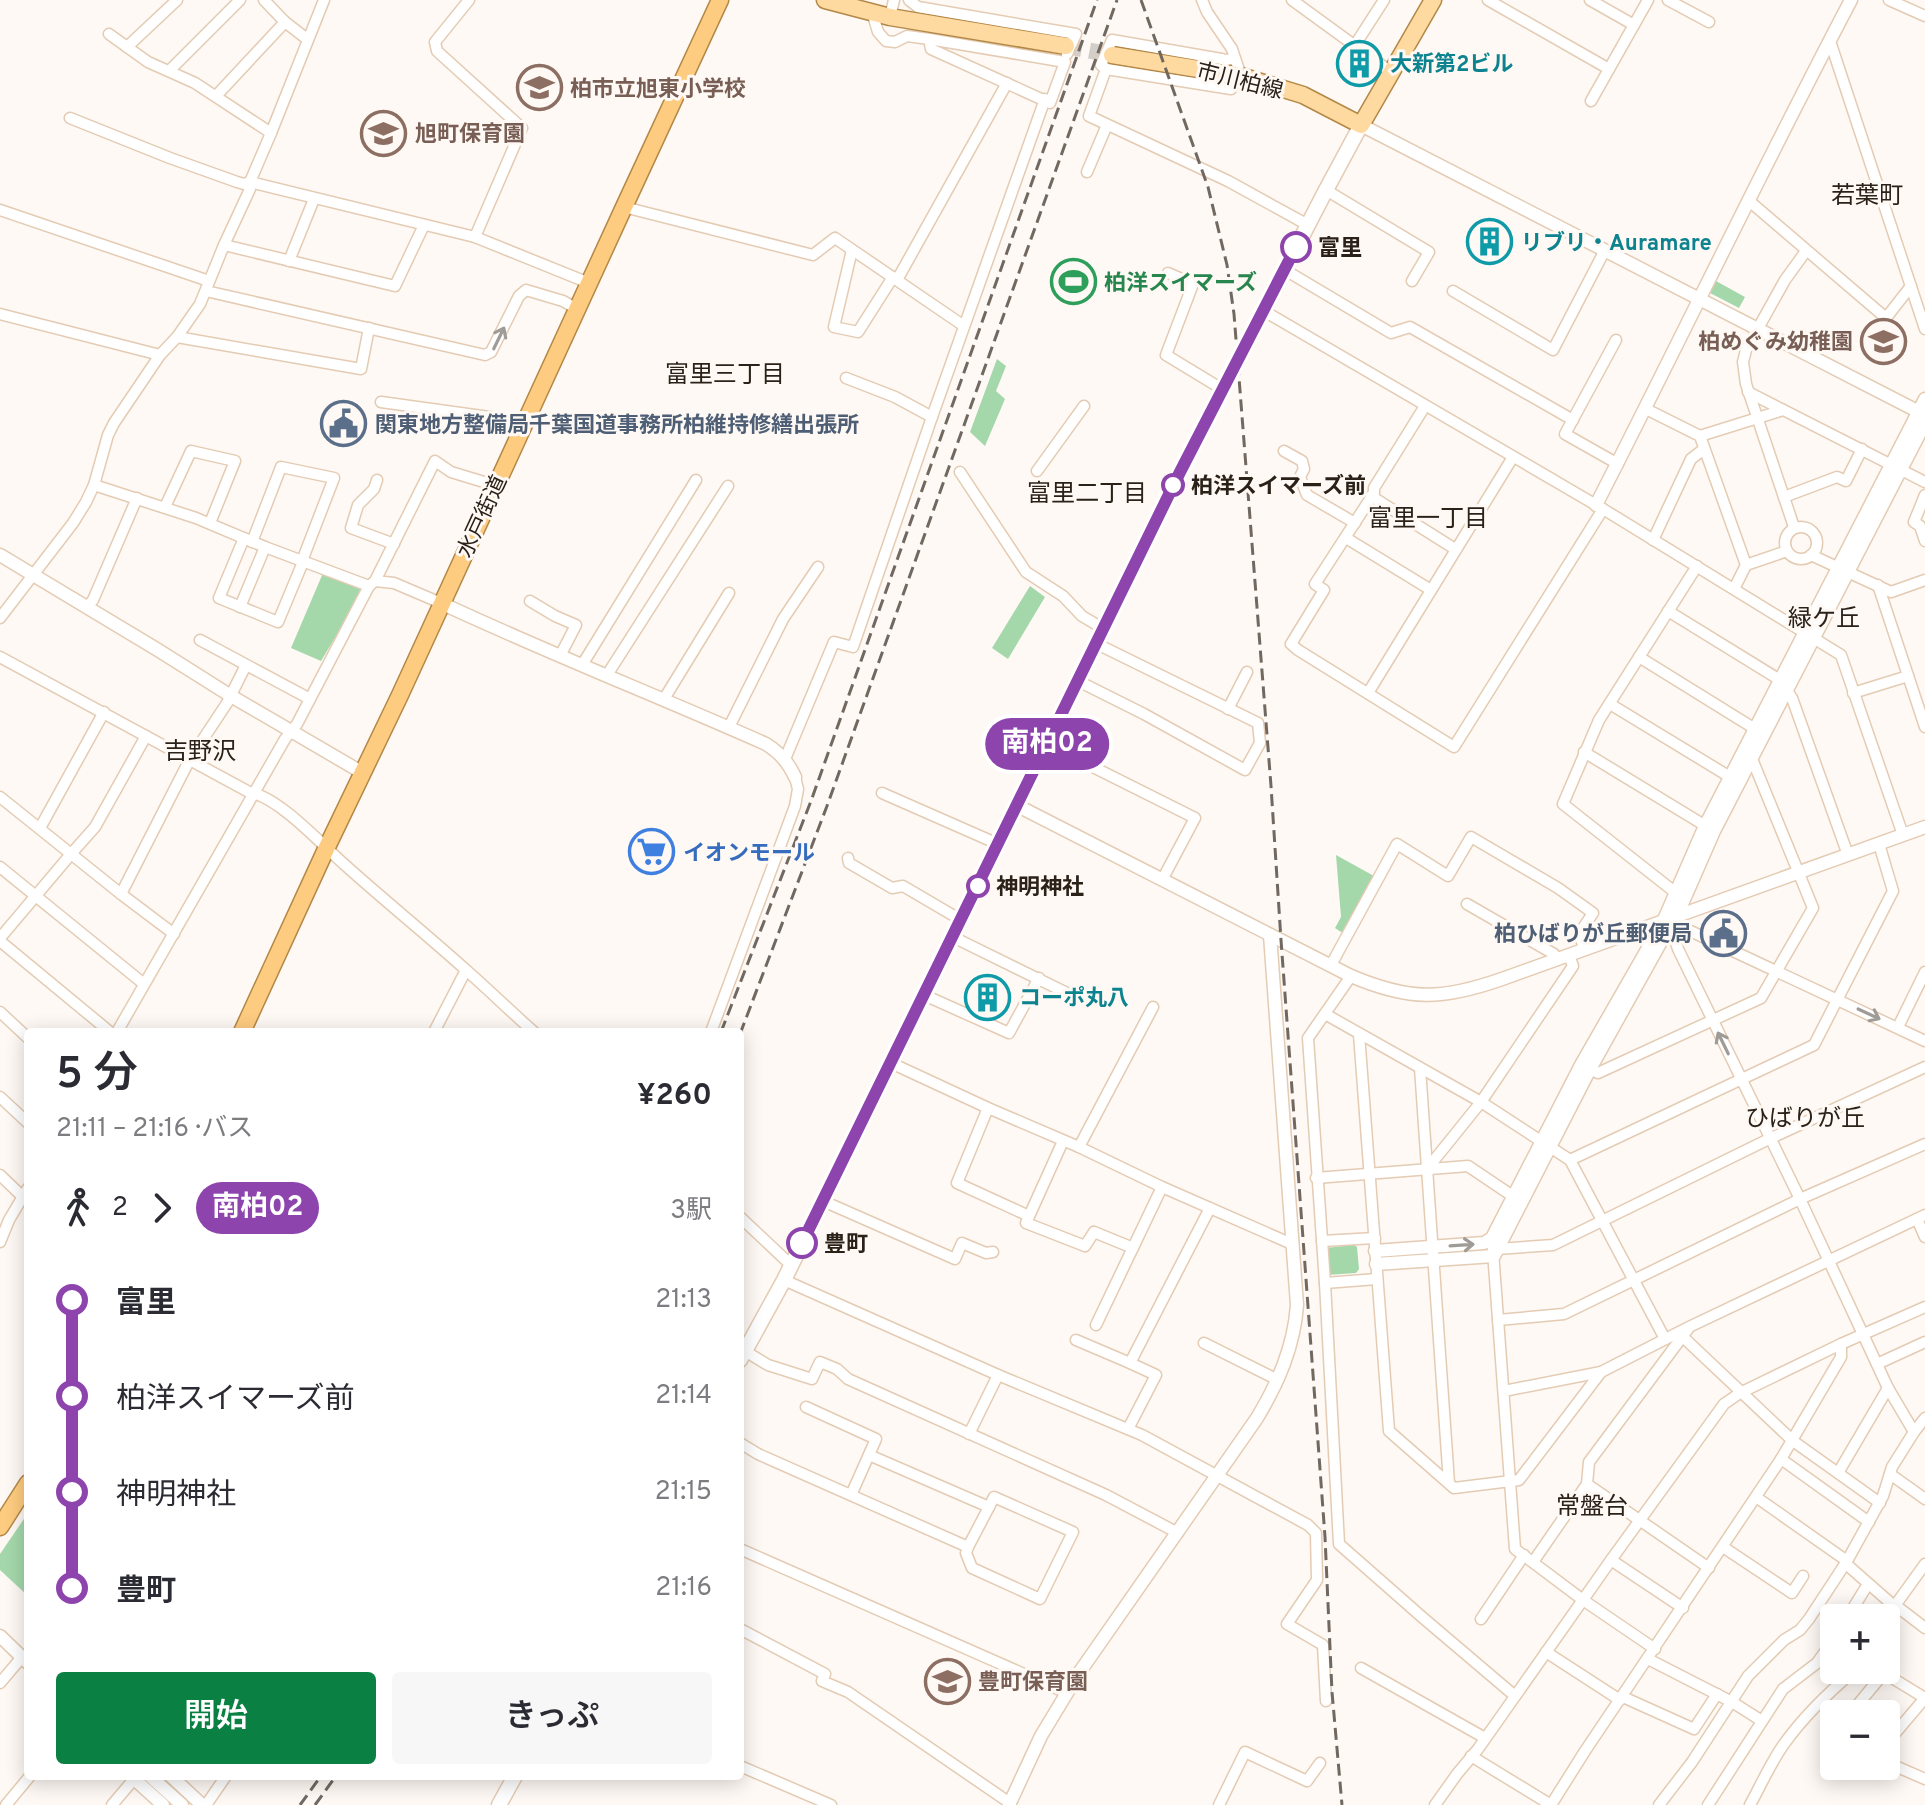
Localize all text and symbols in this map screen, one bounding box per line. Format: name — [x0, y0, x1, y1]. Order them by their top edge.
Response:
building icon: 大新第2ビル — [1335, 39, 1383, 87]
place label: 大新第2ビル — [1390, 52, 1513, 79]
street label: 市川柏線 — [1193, 59, 1285, 106]
school or university icon: 柏市立旭東小学校 — [515, 64, 563, 112]
place label: 柏市立旭東小学校 — [570, 77, 746, 104]
school or university icon: 旭町保育園 — [360, 109, 408, 157]
place label: 旭町保育園 — [415, 122, 525, 149]
district label: 若葉町 — [1831, 182, 1903, 212]
building icon: リブリ・Auramare — [1466, 218, 1514, 266]
place label: リブリ・Auramare — [1521, 230, 1712, 258]
marker: 富里 — [1281, 232, 1311, 262]
place label: 富里 — [1318, 236, 1362, 263]
sports icon: 柏洋スイマーズ — [1049, 258, 1097, 306]
place label: 柏洋スイマーズ — [1104, 270, 1257, 298]
school or university icon: 柏めぐみ幼稚園 — [1860, 317, 1908, 365]
one-way arrow — [491, 326, 507, 350]
place label: 柏めぐみ幼稚園 — [1698, 330, 1853, 357]
district label: 富里三丁目 — [665, 361, 785, 391]
public building icon: 関東地方整備局千葉国道事務所柏維持修繕出張所 — [320, 400, 368, 448]
place label: 関東地方整備局千葉国道事務所柏維持修繕出張所 — [375, 413, 859, 440]
street label: 水戸街道 — [452, 471, 514, 563]
place label: 柏洋スイマーズ前 — [1191, 473, 1366, 501]
marker: 柏洋スイマーズ前 — [1162, 474, 1184, 496]
district label: 富里二丁目 — [1027, 480, 1147, 510]
district label: 富里一丁目 — [1368, 505, 1488, 535]
district label: 緑ケ丘 — [1788, 605, 1860, 635]
line badge: 南柏02 — [991, 718, 1103, 770]
text: 南柏02 — [1001, 726, 1093, 762]
district label: 吉野沢 — [164, 738, 236, 768]
supermarket icon: イオンモール — [628, 828, 676, 876]
place label: イオンモール — [683, 841, 815, 868]
marker: 神明神社 — [967, 875, 989, 897]
place label: 神明神社 — [996, 875, 1084, 902]
public building icon: 柏ひばりが丘郵便局 — [1699, 909, 1747, 957]
place label: 柏ひばりが丘郵便局 — [1494, 921, 1692, 949]
building icon: コーポ丸八 — [964, 973, 1012, 1021]
place label: コーポ丸八 — [1019, 985, 1129, 1013]
one-way arrow — [1857, 1007, 1881, 1022]
one-way arrow — [1715, 1031, 1730, 1055]
text: 5 分 — [56, 1048, 138, 1104]
text: ¥260 — [637, 1078, 712, 1115]
district label: ひばりが丘 — [1745, 1105, 1865, 1135]
text: 21:11 – 21:16 · バス — [56, 1113, 253, 1146]
icon: walk — [56, 1186, 100, 1230]
icon: forward — [140, 1186, 184, 1230]
text: 南柏02 — [212, 1190, 303, 1226]
text: 2 — [112, 1192, 128, 1225]
text: 3駅 — [670, 1195, 712, 1228]
marker: 豊町 — [787, 1228, 817, 1258]
place label: 豊町 — [824, 1232, 868, 1259]
one-way arrow — [1448, 1237, 1475, 1252]
text: 21:13 — [655, 1284, 712, 1317]
text: 富里 — [116, 1286, 176, 1323]
text: 21:14 — [655, 1380, 712, 1413]
text: 柏洋スイマーズ前 — [116, 1382, 355, 1419]
text: 21:15 — [655, 1476, 712, 1509]
text: 神明神社 — [116, 1478, 236, 1515]
district label: 常盤台 — [1556, 1493, 1628, 1523]
text: 21:16 — [655, 1572, 712, 1605]
text: 豊町 — [116, 1574, 176, 1611]
map controls — [1820, 1604, 1900, 1780]
button: + — [1820, 1604, 1900, 1684]
school or university icon: 豊町保育園 — [923, 1657, 971, 1705]
place label: 豊町保育園 — [978, 1670, 1088, 1697]
button: 開始 — [56, 1672, 376, 1764]
button: きっぷ — [392, 1672, 712, 1764]
button: − — [1820, 1700, 1900, 1780]

